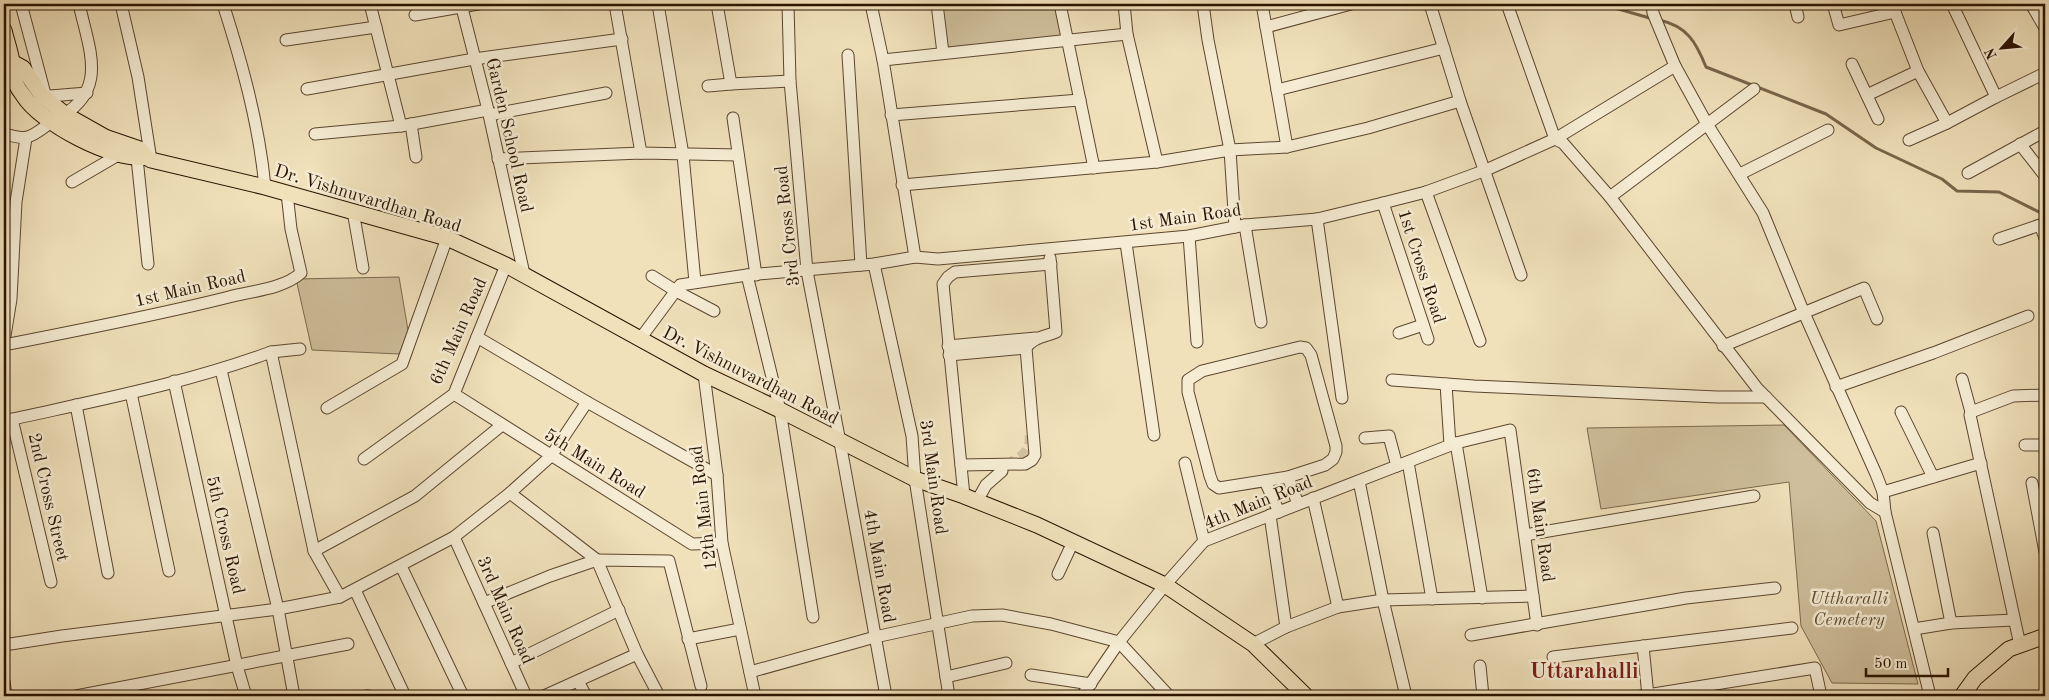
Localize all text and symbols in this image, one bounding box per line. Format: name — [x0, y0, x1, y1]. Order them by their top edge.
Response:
north arrow — [1976, 22, 2026, 72]
text: N — [1983, 45, 2000, 61]
street label: Garden School Road — [482, 56, 536, 214]
street label: Dr. Vishnuvardhan Road — [272, 162, 463, 236]
street label: 3rd Cross Road — [773, 165, 803, 287]
street label: 1st Main Road — [1128, 201, 1242, 235]
street label: 1st Cross Road — [1394, 207, 1448, 326]
street label: 1st Main Road — [133, 267, 247, 310]
street label: 6th Main Road — [427, 275, 491, 388]
street label: Dr. Vishnuvardhan Road — [660, 324, 841, 428]
street label: 3rd Main Road — [916, 418, 950, 536]
street label: 5th Main Road — [541, 426, 648, 502]
street label: 2nd Cross Street — [24, 431, 72, 563]
street label: 12th Main Road — [687, 444, 721, 571]
street label: 6th Main Road — [1523, 467, 1557, 583]
street label: 4th Main Road — [1202, 473, 1315, 533]
street label: 5th Cross Road — [203, 474, 247, 596]
street label: 4th Main Road — [860, 508, 898, 625]
street label: 3rd Main Road — [473, 554, 537, 667]
park label: Uttharalli Cemetery — [1810, 590, 1888, 629]
scale bar — [1866, 645, 1949, 677]
text: 50 m — [1874, 657, 1908, 672]
district label: Uttarahalli — [1530, 661, 1638, 683]

